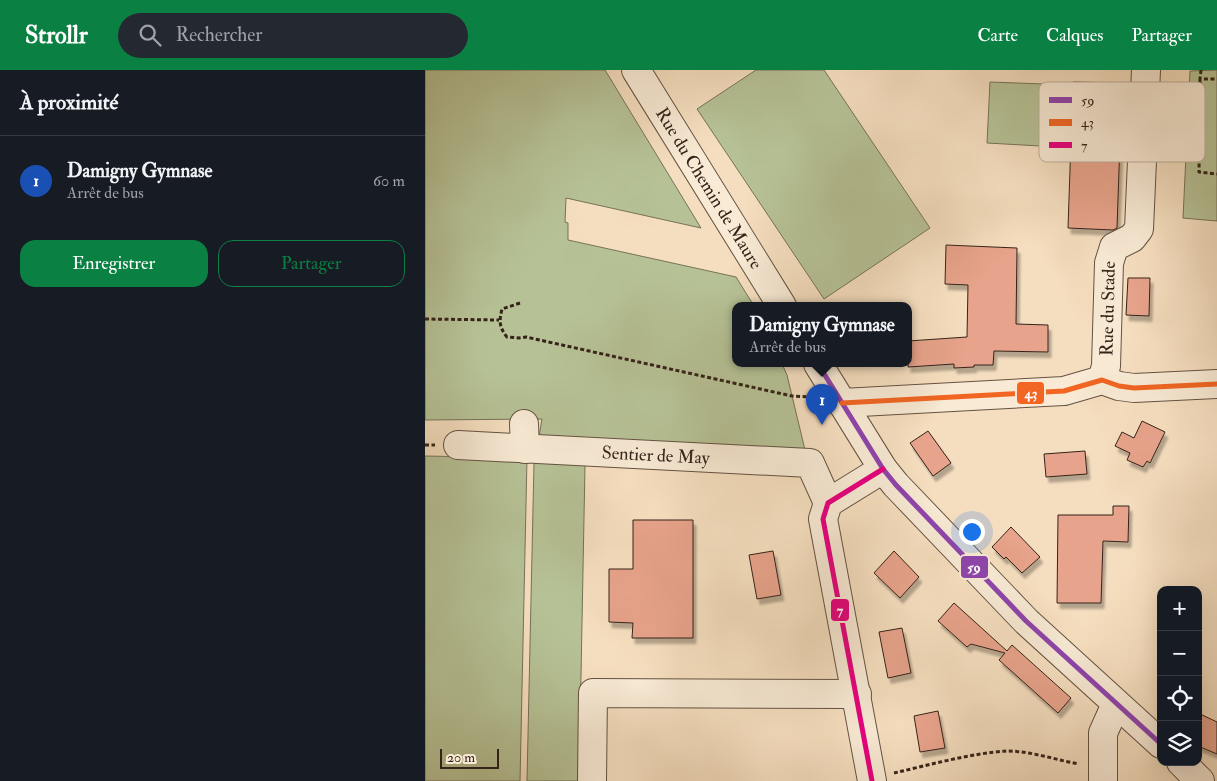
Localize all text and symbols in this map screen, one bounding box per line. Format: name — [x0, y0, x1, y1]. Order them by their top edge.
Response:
search box — [118, 13, 468, 58]
text: Strollr — [25, 20, 88, 51]
icon: search — [136, 21, 164, 49]
text: Rechercher — [176, 23, 262, 47]
text: Carte — [977, 24, 1018, 47]
text: Calques — [1046, 24, 1103, 47]
text: Partager — [1131, 24, 1192, 47]
legend — [1039, 82, 1205, 162]
text: À proximité — [20, 89, 118, 116]
text: 59 — [1081, 92, 1094, 109]
street label: Rue du Chemin de Maure — [650, 103, 768, 274]
text: 43 — [1081, 114, 1094, 131]
text: 7 — [1081, 137, 1088, 154]
text: Damigny Gymnase — [67, 159, 213, 183]
text: 1 — [33, 171, 39, 191]
text: 60 m — [373, 171, 405, 191]
text: Arrêt de bus — [67, 183, 144, 203]
button: Enregistrer — [20, 240, 208, 287]
button: Partager — [218, 240, 405, 287]
street label: Rue du Stade — [1095, 260, 1121, 356]
popup — [732, 302, 912, 367]
text: Damigny Gymnase — [749, 313, 895, 337]
text: Arrêt de bus — [749, 337, 826, 357]
line badge: 43 — [1016, 381, 1045, 405]
pin: 1 — [806, 384, 838, 425]
text: 43 — [1024, 385, 1037, 402]
street label: Sentier de May — [601, 441, 711, 470]
your location — [959, 519, 985, 545]
line badge: 59 — [960, 555, 989, 579]
text: 59 — [967, 559, 981, 576]
map controls — [1157, 586, 1202, 766]
button: + — [1157, 586, 1202, 631]
line badge: 7 — [830, 598, 850, 622]
text: 7 — [837, 602, 844, 619]
button: − — [1157, 631, 1202, 676]
button: locate — [1157, 676, 1202, 721]
button: layers — [1157, 721, 1202, 766]
scale bar — [440, 746, 499, 769]
text: 20 m — [447, 749, 475, 766]

